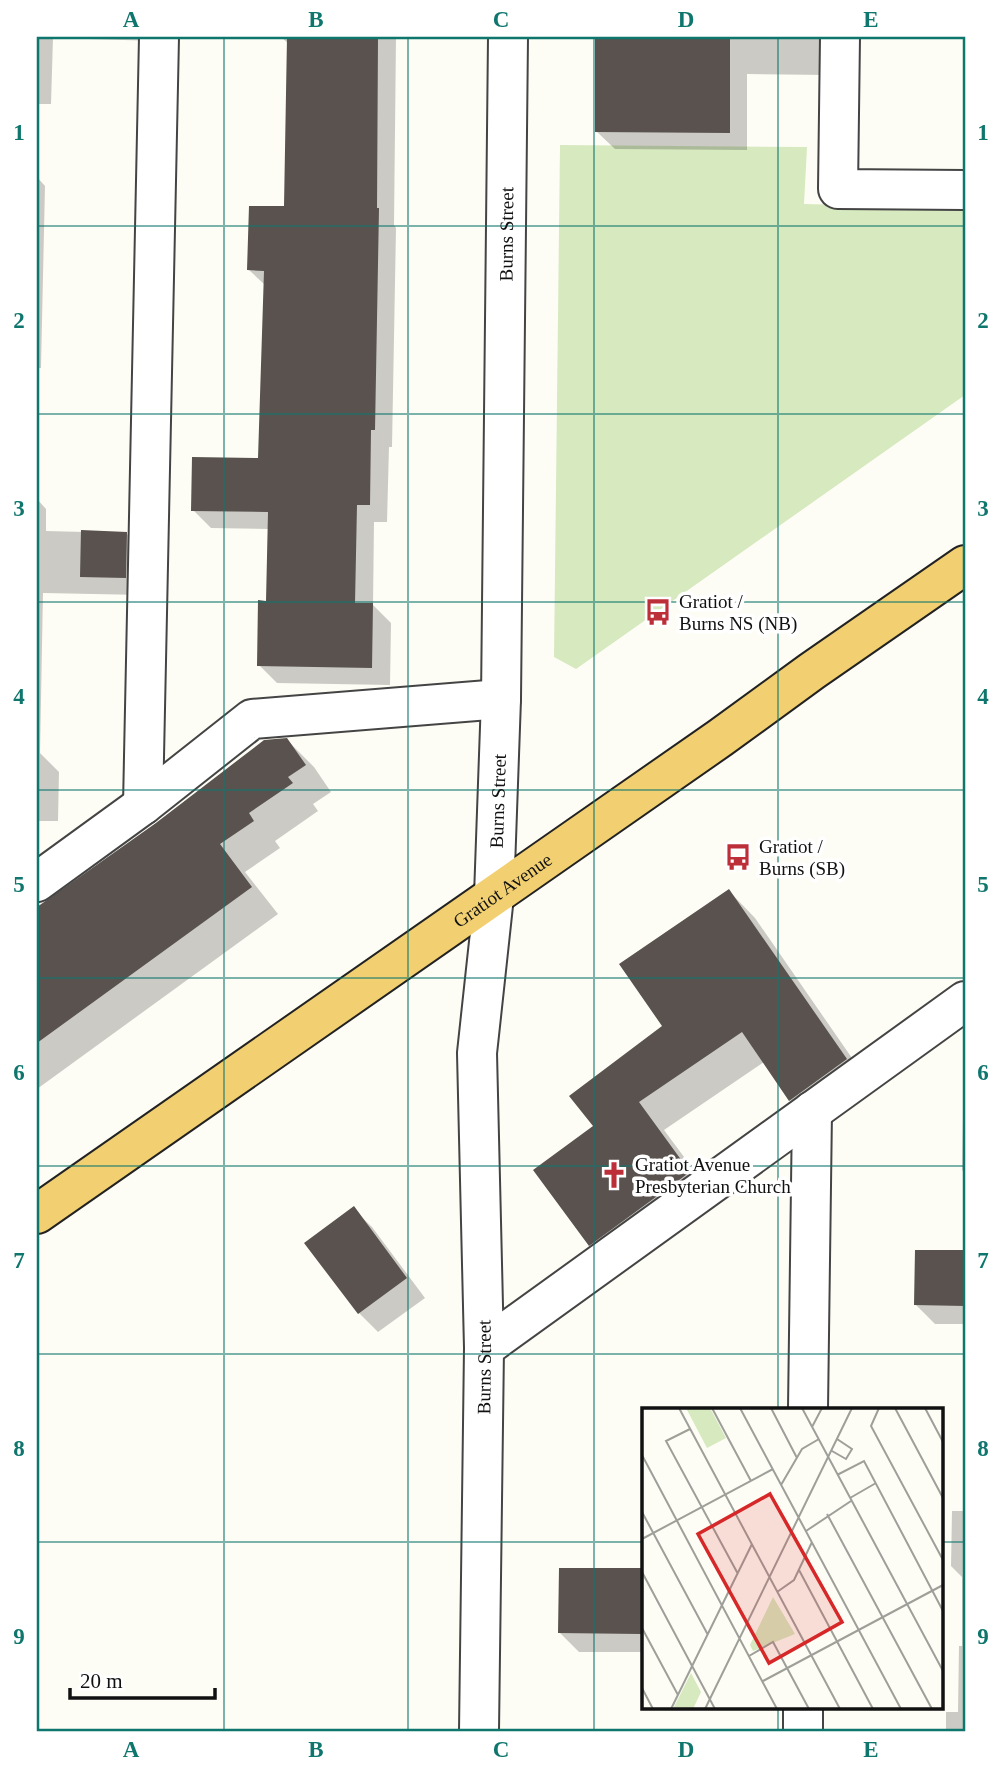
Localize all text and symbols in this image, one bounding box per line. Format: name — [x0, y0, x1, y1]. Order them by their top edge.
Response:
text: A — [123, 7, 140, 32]
text: B — [308, 7, 324, 32]
text: C — [493, 7, 509, 32]
text: D — [678, 7, 694, 32]
text: E — [863, 7, 879, 32]
text: 1 — [13, 120, 25, 145]
text: 1 — [977, 120, 989, 145]
street label: Burns Street — [495, 186, 517, 282]
text: 2 — [13, 308, 25, 333]
text: 2 — [977, 308, 989, 333]
text: 3 — [13, 496, 25, 521]
text: 3 — [977, 496, 989, 521]
place label: Gratiot / Burns NS (NB) — [679, 591, 797, 635]
bus stop icon: Gratiot / Burns NS (NB) — [643, 597, 673, 627]
text: 4 — [13, 684, 25, 709]
text: 4 — [977, 684, 989, 709]
street label: Burns Street — [486, 753, 510, 849]
place label: Gratiot / Burns (SB) — [759, 836, 845, 880]
bus stop icon: Gratiot / Burns (SB) — [723, 842, 753, 872]
street label: Gratiot Avenue — [449, 849, 556, 932]
text: 5 — [13, 872, 25, 897]
text: 5 — [977, 872, 989, 897]
text: 6 — [13, 1060, 25, 1085]
text: 6 — [977, 1060, 989, 1085]
place label: Gratiot Avenue Presbyterian Church — [635, 1154, 791, 1197]
church icon: Gratiot Avenue Presbyterian Church — [599, 1160, 629, 1190]
text: 7 — [13, 1248, 25, 1273]
text: 7 — [977, 1248, 989, 1273]
street label: Burns Street — [473, 1319, 495, 1414]
inset map — [642, 1408, 942, 1708]
text: 8 — [13, 1436, 25, 1461]
text: 8 — [977, 1436, 989, 1461]
text: 9 — [13, 1624, 25, 1649]
text: 9 — [977, 1624, 989, 1649]
scale bar — [70, 1656, 215, 1700]
text: 20 m — [80, 1669, 123, 1693]
text: A — [123, 1737, 140, 1762]
text: B — [308, 1737, 324, 1762]
text: C — [493, 1737, 509, 1762]
text: D — [678, 1737, 694, 1762]
text: E — [863, 1737, 879, 1762]

